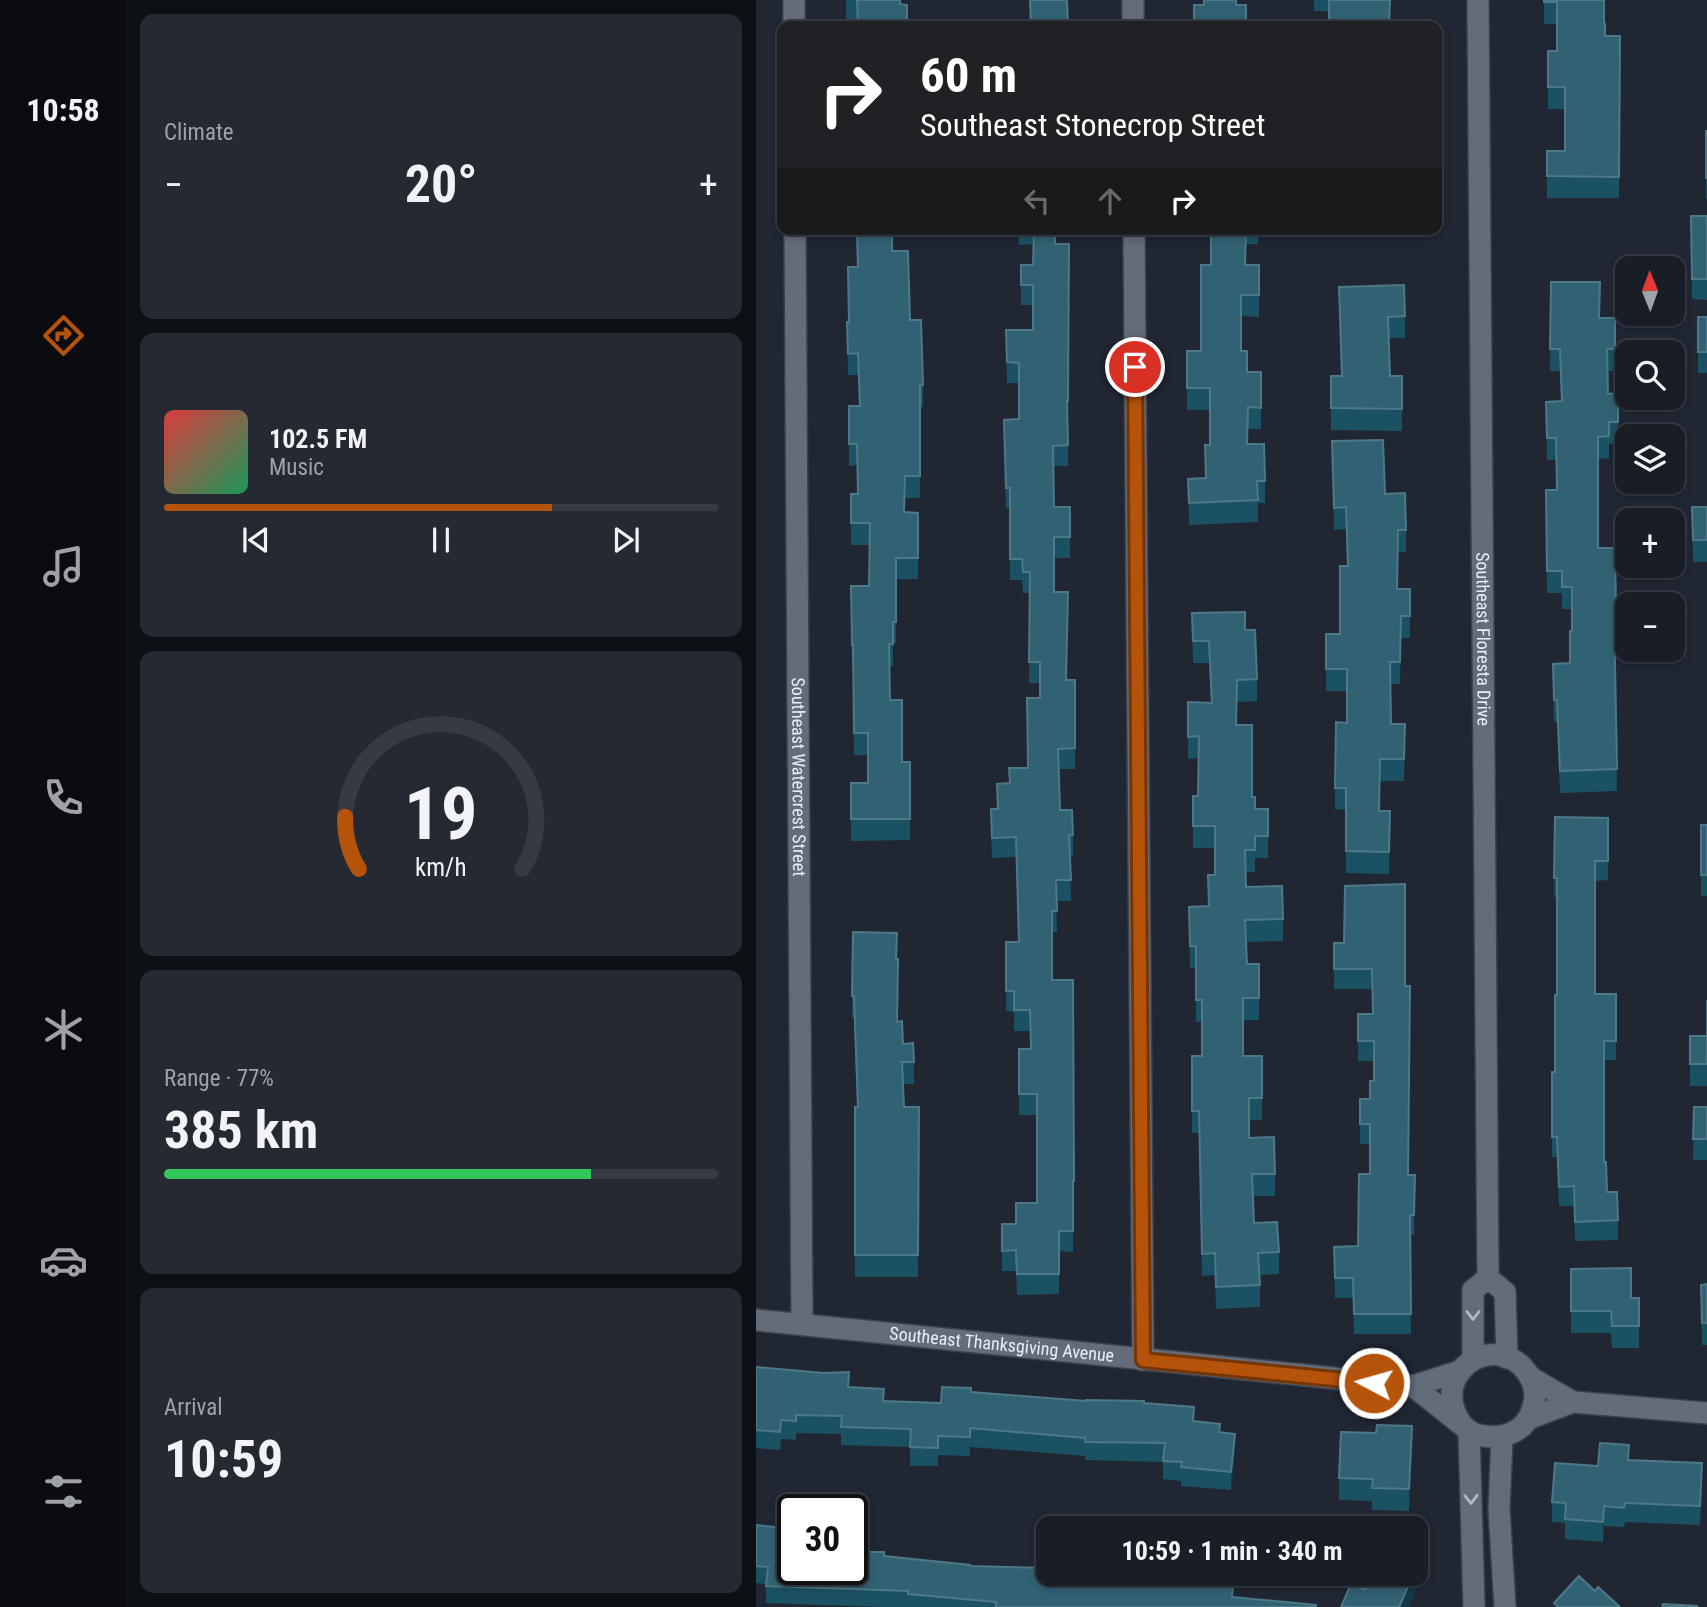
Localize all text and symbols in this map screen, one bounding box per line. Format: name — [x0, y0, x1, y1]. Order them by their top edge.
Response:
text: 60 m — [920, 47, 1017, 104]
icon: right — [805, 49, 896, 140]
text: 10:58 — [26, 91, 100, 129]
text: Southeast Stonecrop Street — [920, 106, 1265, 144]
text: Climate — [164, 119, 234, 146]
text: 20° — [405, 154, 477, 215]
text: − — [164, 163, 183, 207]
text: + — [699, 163, 718, 207]
icon: left — [1018, 182, 1056, 220]
icon: ahead — [1091, 182, 1129, 220]
icon: right — [1164, 182, 1202, 220]
north arrow — [1615, 256, 1685, 326]
map controls — [1615, 256, 1685, 662]
icon: directions — [39, 311, 88, 360]
pin — [1105, 337, 1165, 397]
button: search — [1615, 340, 1685, 410]
icon: arrive — [1116, 348, 1154, 386]
text: 102.5 FM — [269, 424, 367, 454]
button: layers — [1615, 424, 1685, 494]
text: Music — [269, 454, 324, 481]
button: + — [1615, 508, 1685, 578]
icon: previous — [237, 521, 275, 559]
icon: pause — [422, 521, 460, 559]
icon: next — [607, 521, 645, 559]
icon: music — [39, 542, 88, 591]
street label: Southeast Floresta Drive — [1472, 552, 1495, 726]
button: − — [1615, 592, 1685, 662]
street label: Southeast Watercrest Street — [788, 677, 810, 877]
text: 19 — [404, 772, 478, 858]
icon: phone — [39, 773, 88, 822]
text: km/h — [415, 853, 467, 882]
icon: climate — [39, 1005, 88, 1054]
text: Range · 77% — [164, 1065, 274, 1092]
text: 385 km — [164, 1100, 318, 1161]
icon: car — [39, 1236, 88, 1285]
one-way arrow — [1465, 1310, 1480, 1321]
street label: Southeast Thanksgiving Avenue — [888, 1322, 1115, 1366]
position arrow — [1337, 1346, 1411, 1420]
text: Arrival — [164, 1394, 223, 1421]
text: 10:59 — [164, 1429, 283, 1490]
icon: filters — [39, 1467, 88, 1516]
speed limit sign: 30 — [777, 1494, 868, 1585]
one-way arrow — [1463, 1494, 1479, 1505]
text: 10:59 · 1 min · 340 m — [1122, 1536, 1342, 1566]

